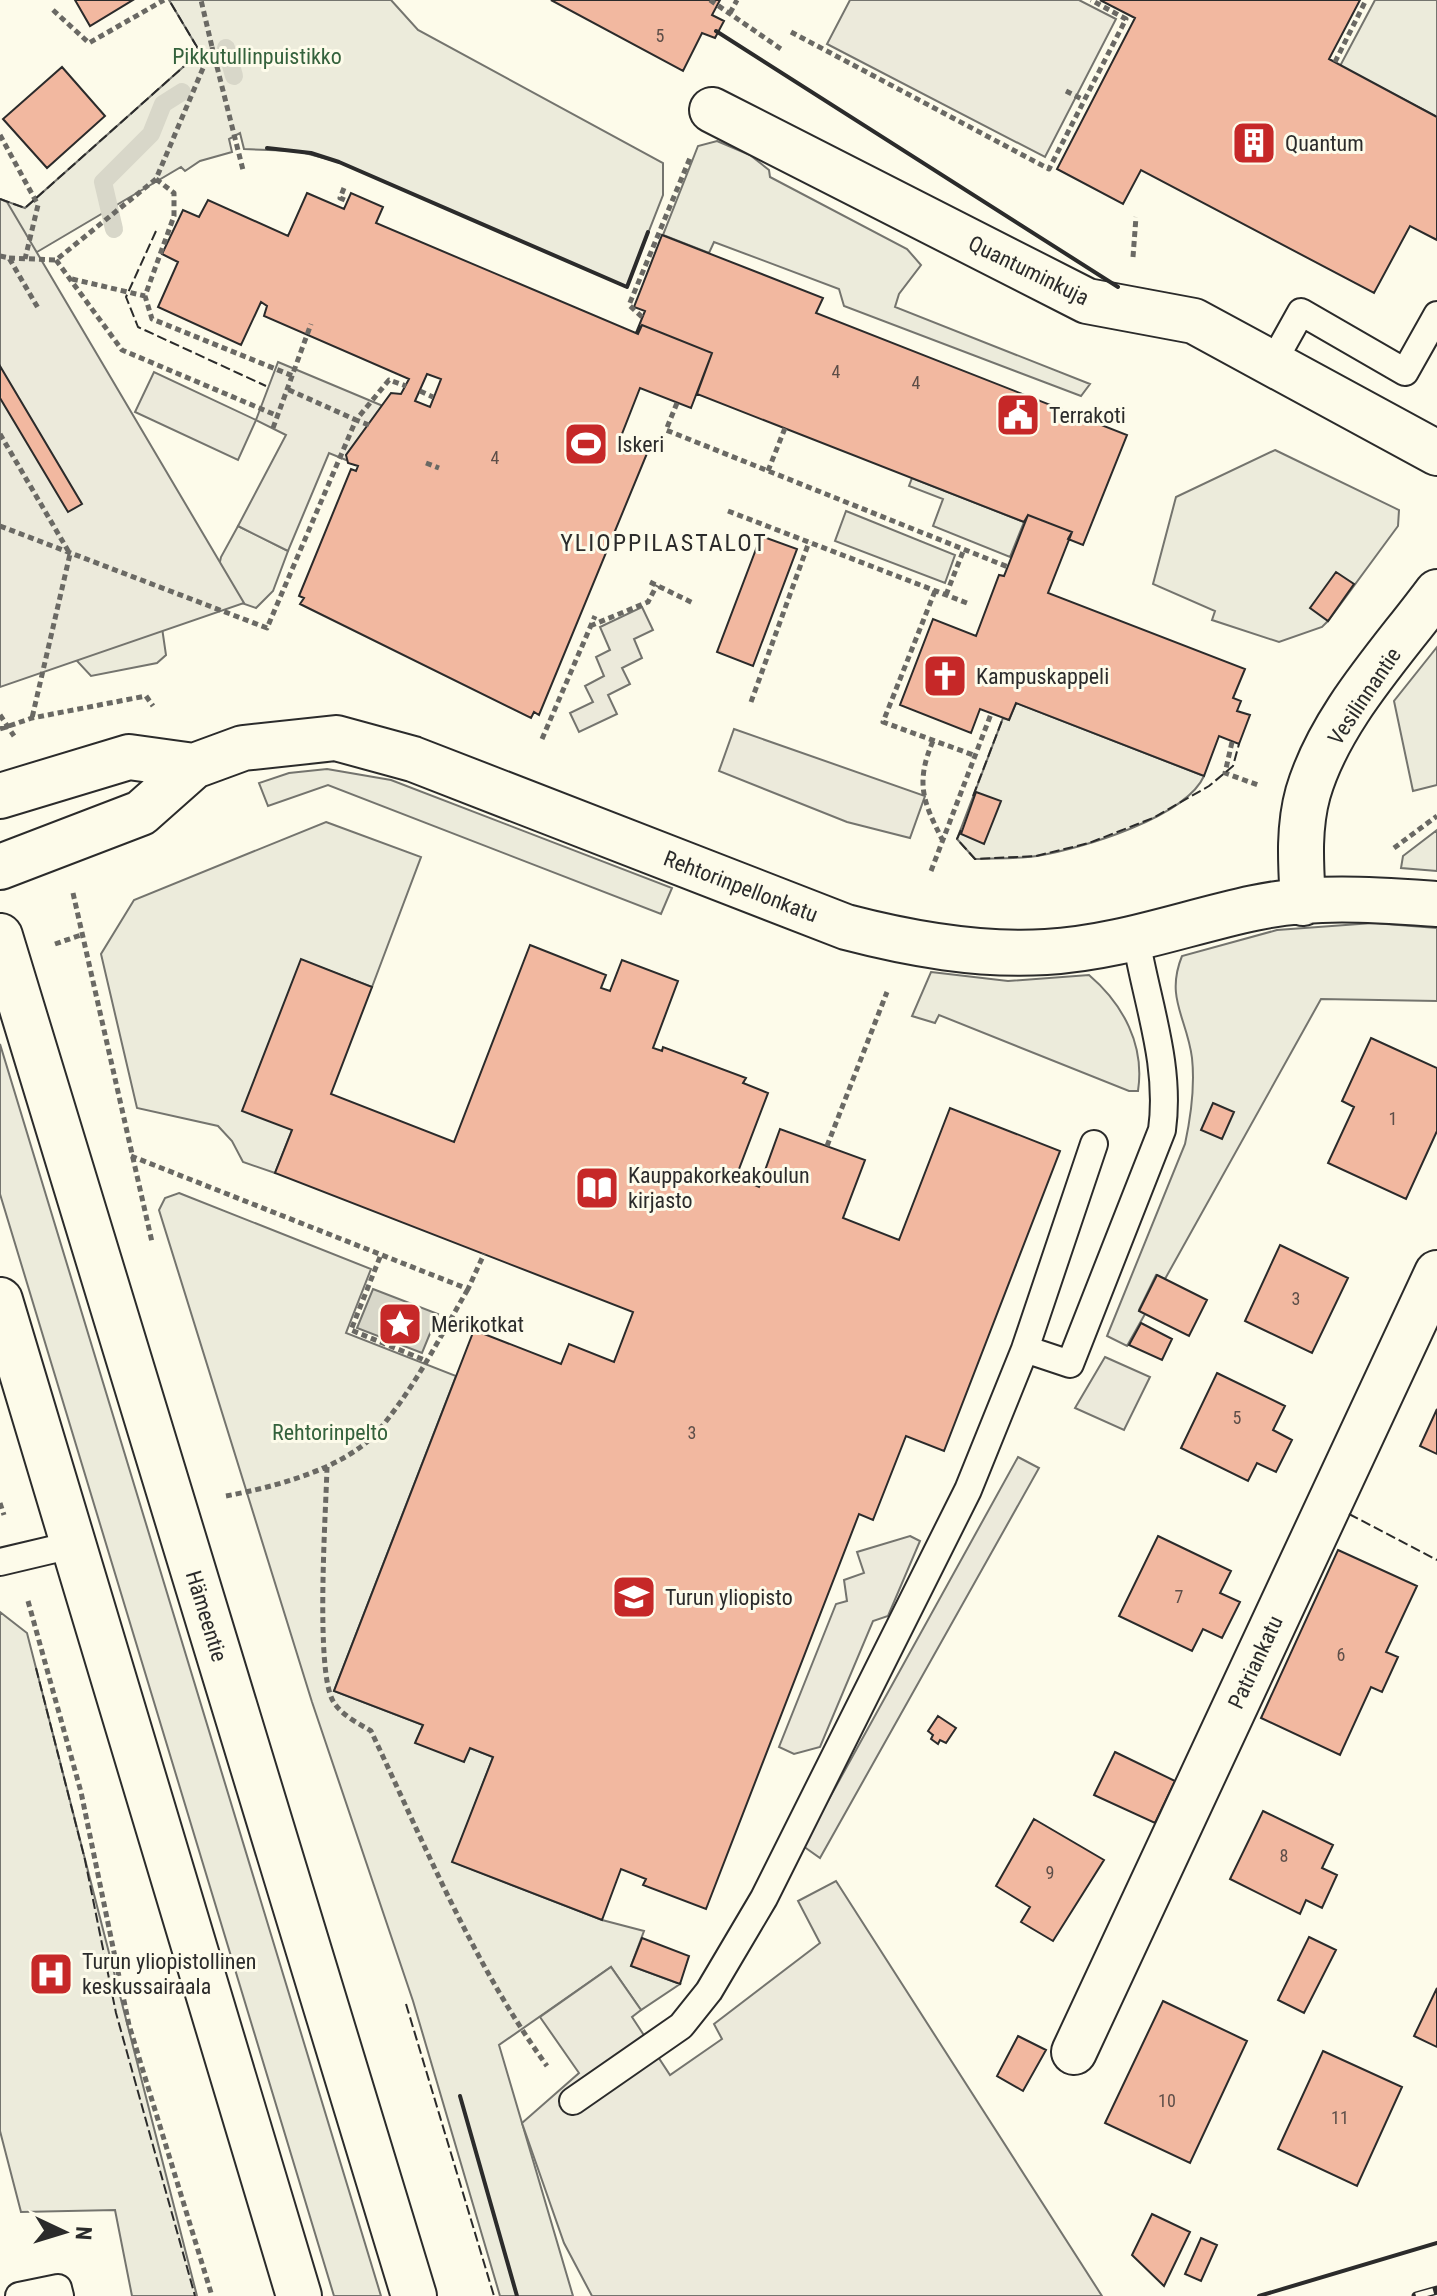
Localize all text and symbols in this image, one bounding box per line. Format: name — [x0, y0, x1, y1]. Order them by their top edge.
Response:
house number: 5 — [656, 25, 665, 46]
park label: Pikkutullinpuistikko — [172, 44, 342, 69]
building icon: Quantum — [1230, 119, 1278, 167]
place label: Quantum — [1285, 131, 1364, 156]
street label: Quantuminkuja — [965, 231, 1093, 310]
house number: 4 — [832, 361, 841, 382]
house number: 4 — [912, 372, 921, 393]
public building icon: Terrakoti — [994, 391, 1042, 439]
place label: Terrakoti — [1049, 403, 1126, 428]
sports icon: Iskeri — [562, 420, 610, 468]
place label: Iskeri — [617, 432, 664, 457]
house number: 4 — [491, 447, 500, 468]
district label: YLIOPPILASTALOT — [560, 529, 768, 557]
street label: Vesilinnantie — [1323, 643, 1406, 750]
church icon: Kampuskappeli — [921, 652, 969, 700]
place label: Kampuskappeli — [976, 664, 1109, 689]
street label: Rehtorinpellonkatu — [660, 846, 821, 927]
house number: 1 — [1389, 1108, 1397, 1129]
place label: Kauppakorkeakoulun kirjasto — [628, 1163, 810, 1213]
library icon: Kauppakorkeakoulun kirjasto — [573, 1164, 621, 1212]
house number: 3 — [1292, 1288, 1300, 1309]
place icon: Merikotkat — [376, 1300, 424, 1348]
place label: Merikotkat — [431, 1312, 524, 1337]
house number: 5 — [1233, 1407, 1242, 1428]
park label: Rehtorinpelto — [272, 1420, 388, 1445]
house number: 3 — [688, 1422, 696, 1443]
street label: Hämeentie — [181, 1568, 232, 1665]
school or university icon: Turun yliopisto — [610, 1573, 658, 1621]
place label: Turun yliopisto — [665, 1585, 793, 1610]
house number: 7 — [1175, 1586, 1184, 1607]
street label: Patriankatu — [1223, 1612, 1288, 1713]
house number: 6 — [1337, 1644, 1345, 1665]
house number: 8 — [1280, 1845, 1288, 1866]
house number: 9 — [1046, 1862, 1054, 1883]
place label: Turun yliopistollinen keskussairaala — [82, 1949, 256, 1999]
hospital icon: Turun yliopistollinen keskussairaala — [27, 1950, 75, 1998]
house number: 10 — [1158, 2090, 1176, 2111]
house number: 11 — [1331, 2107, 1349, 2128]
north arrow — [24, 2192, 104, 2272]
text: N — [71, 2226, 96, 2241]

